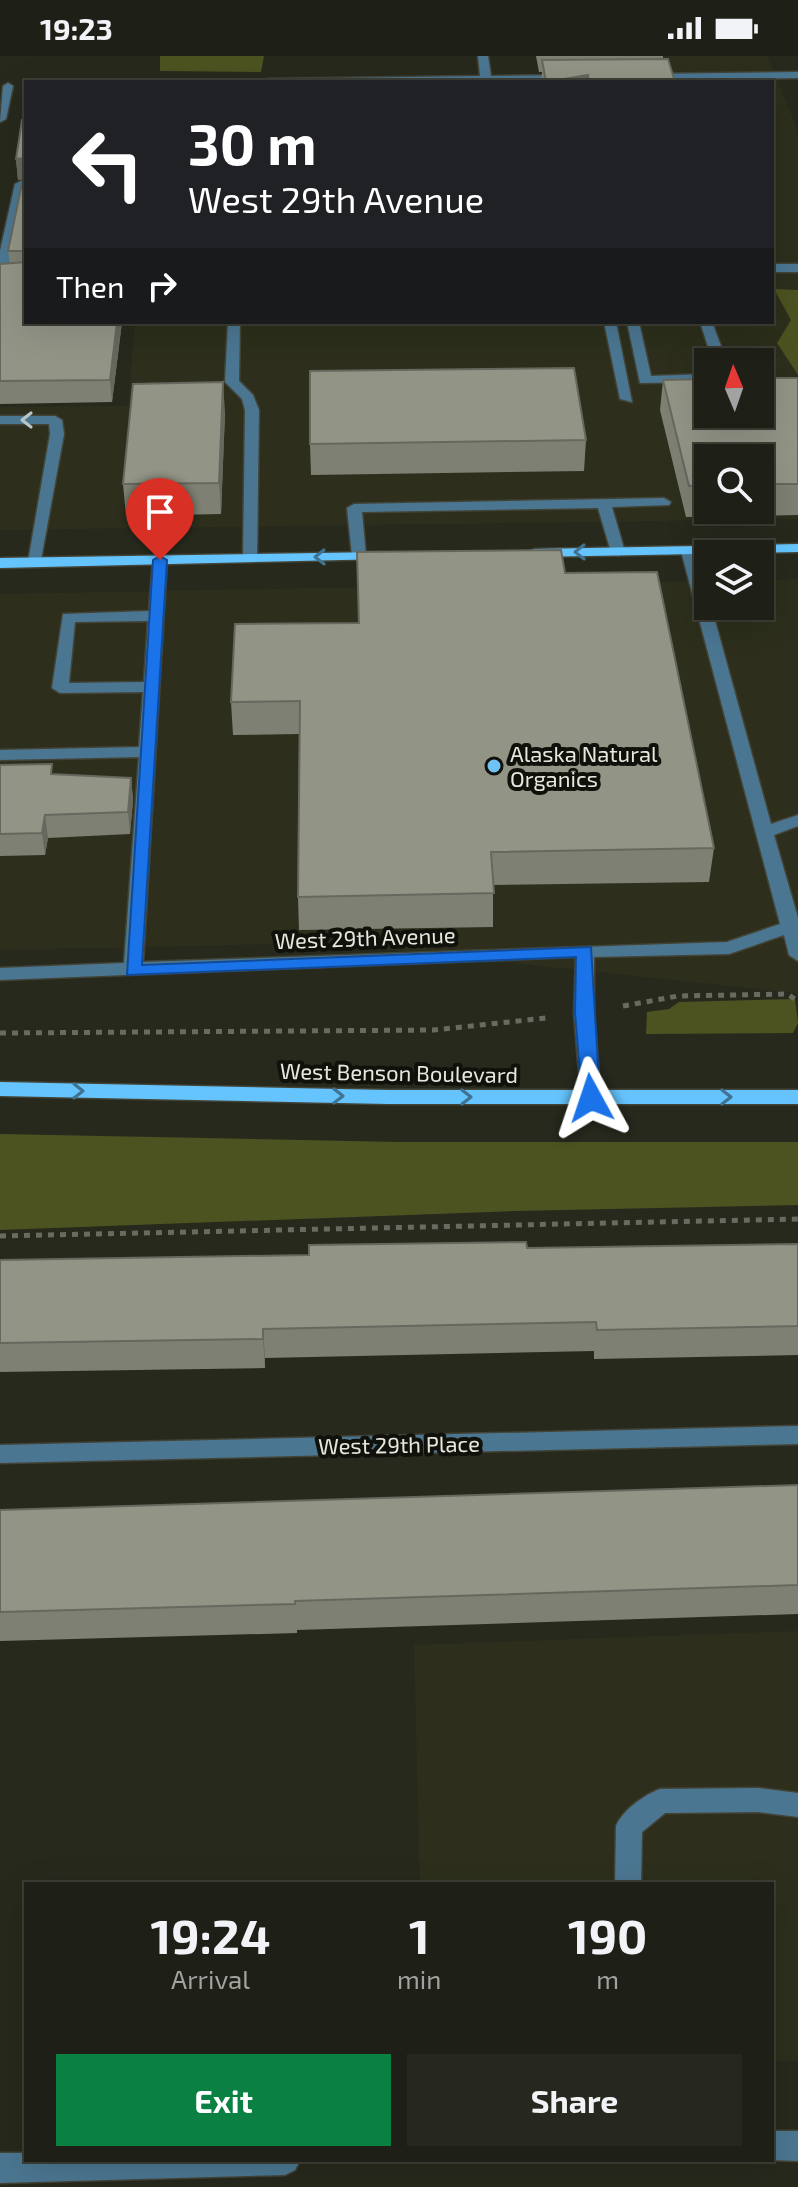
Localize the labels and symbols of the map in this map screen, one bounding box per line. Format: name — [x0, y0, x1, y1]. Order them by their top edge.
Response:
north arrow — [694, 348, 774, 428]
one-way arrow — [20, 411, 33, 429]
pin — [126, 478, 194, 560]
one-way arrow — [573, 544, 586, 561]
one-way arrow — [313, 548, 326, 566]
place label: Alaska Natural Organics — [510, 740, 658, 791]
marker: Alaska Natural Organics — [485, 757, 503, 775]
street label: West 29th Avenue — [274, 921, 456, 953]
position arrow — [549, 1056, 633, 1140]
street label: West Benson Boulevard — [280, 1057, 518, 1087]
one-way arrow — [72, 1082, 85, 1100]
one-way arrow — [332, 1087, 345, 1105]
one-way arrow — [460, 1089, 473, 1106]
one-way arrow — [720, 1089, 733, 1106]
street label: West 29th Place — [318, 1430, 480, 1458]

